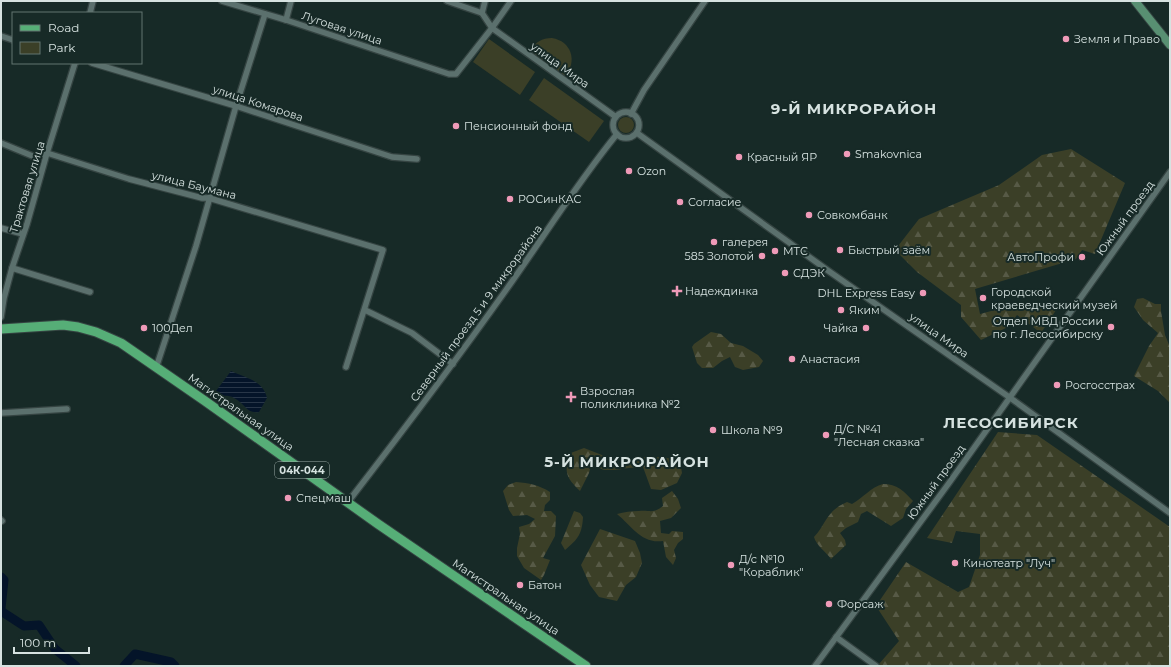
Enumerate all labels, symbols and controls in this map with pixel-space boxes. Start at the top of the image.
street label: Луговая улица [300,8,384,48]
legend [12,12,142,64]
text: Road [48,20,79,35]
place label: Земля и Право [1074,32,1160,46]
marker: Земля и Право [1061,34,1071,44]
street label: улица Мира [527,38,592,91]
text: Park [48,40,76,55]
street label: улица Комарова [210,81,305,124]
district label: 9-Й МИКРОРАЙОН [771,99,937,118]
place label: Пенсионный фонд [464,119,572,133]
marker: Пенсионный фонд [451,121,461,131]
street label: Трактовая улица [6,139,48,235]
place label: Smakovnica [855,147,922,161]
marker: Smakovnica [842,149,852,159]
place label: Красный ЯР [747,150,817,164]
marker: Красный ЯР [734,152,744,162]
place label: Ozon [637,164,666,178]
marker: Ozon [624,166,634,176]
street label: улица Баумана [149,167,238,202]
street label: Южный проезд [1093,178,1157,258]
place label: РОСинКАС [518,192,581,206]
marker: РОСинКАС [505,194,515,204]
place label: Согласие [688,195,742,209]
marker: Согласие [675,197,685,207]
place label: Совкомбанк [817,208,888,222]
marker: Совкомбанк [804,210,814,220]
street label: Северный проезд 5 и 9 микрорайона [407,222,545,404]
place label: галерея [722,235,768,249]
marker: галерея [709,237,719,247]
place label: Быстрый заём [848,243,930,257]
place label: МТС [783,244,808,258]
marker: Быстрый заём [835,245,845,255]
marker: МТС [770,246,780,256]
place label: 585 Золотой [685,249,754,263]
place label: АвтоПрофи [1007,250,1074,264]
marker: 585 Золотой [757,251,767,261]
marker: АвтоПрофи [1077,252,1087,262]
place label: СДЭК [793,266,825,280]
marker: СДЭК [780,268,790,278]
place label: Надеждинка [685,284,758,298]
place label: Городской краеведческий музей [991,285,1118,312]
marker: Надеждинка [672,286,682,296]
place label: DHL Express Easy [817,286,915,300]
marker: DHL Express Easy [918,288,928,298]
marker: Городской краеведческий музей [978,293,988,303]
place label: Яким [849,303,880,317]
marker: Яким [836,305,846,315]
street label: улица Мира [906,309,971,361]
place label: Отдел МВД России по г. Лесосибирску [993,314,1104,341]
place label: 100Дел [152,321,193,335]
place label: Чайка [823,321,858,335]
marker: Отдел МВД России по г. Лесосибирску [1106,322,1116,332]
marker: 100Дел [139,323,149,333]
marker: Чайка [861,323,871,333]
place label: Анастасия [800,352,860,366]
marker: Анастасия [787,354,797,364]
street label: Магистральная улица [185,370,297,454]
place label: Росгосстрах [1065,378,1135,392]
marker: Росгосстрах [1052,380,1062,390]
place label: Взрослая поликлиника №2 [580,384,680,411]
marker: Взрослая поликлиника №2 [565,391,577,403]
district label: ЛЕСОСИБИРСК [943,413,1079,432]
place label: Д/С №41 "Лесная сказка" [834,422,924,449]
place label: Школа №9 [721,423,783,437]
marker: Школа №9 [708,425,718,435]
marker: Д/С №41 "Лесная сказка" [821,430,831,440]
street label: Южный проезд [904,442,968,522]
district label: 5-Й МИКРОРАЙОН [544,452,710,471]
road number: 04К-044 [275,462,329,478]
place label: Спецмаш [296,491,351,505]
marker: Спецмаш [283,493,293,503]
place label: Д/с №10 "Кораблик" [739,552,804,579]
street label: Магистральная улица [450,556,562,638]
place label: Кинотеатр "Луч" [963,556,1055,570]
marker: Кинотеатр "Луч" [950,558,960,568]
marker: Д/с №10 "Кораблик" [726,560,736,570]
place label: Батон [528,578,562,592]
marker: Батон [515,580,525,590]
place label: Форсаж [837,597,883,611]
marker: Форсаж [824,599,834,609]
scale bar [14,629,89,655]
text: 100 m [20,635,56,650]

